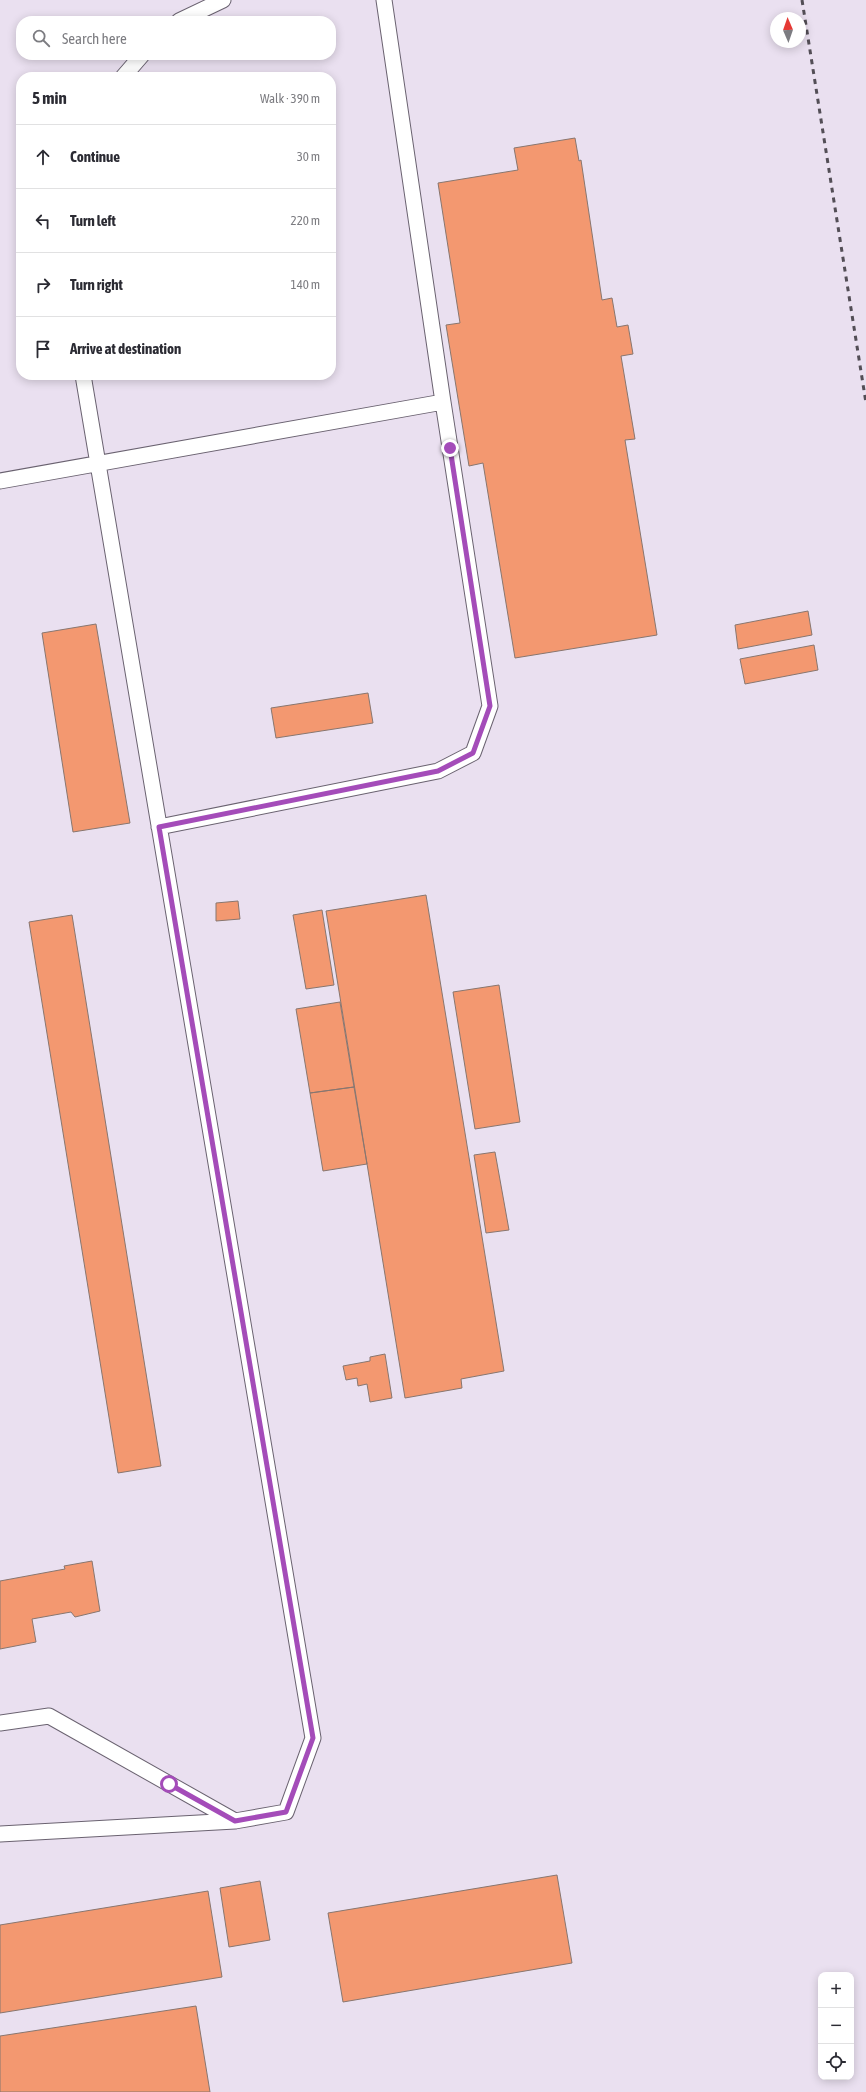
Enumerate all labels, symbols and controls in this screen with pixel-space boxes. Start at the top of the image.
north arrow [770,12,806,48]
search box [16,16,336,60]
icon: search [30,27,52,49]
text: Search here [62,30,127,47]
text: 5 min [32,88,67,108]
text: Walk · 390 m [260,91,320,106]
icon: ahead [32,146,54,168]
text: Continue [70,148,120,165]
text: 30 m [297,149,320,164]
icon: left [32,210,54,232]
text: Turn left [70,212,116,229]
text: 220 m [291,213,320,228]
icon: right [32,274,54,296]
text: Turn right [70,276,123,293]
text: 140 m [291,277,320,292]
icon: arrive [32,338,54,360]
text: Arrive at destination [70,340,181,357]
route end [441,439,459,457]
route start [160,1775,178,1793]
map controls [818,1972,854,2080]
button: + [818,1972,854,2008]
button: − [818,2008,854,2044]
button: locate [818,2044,854,2080]

